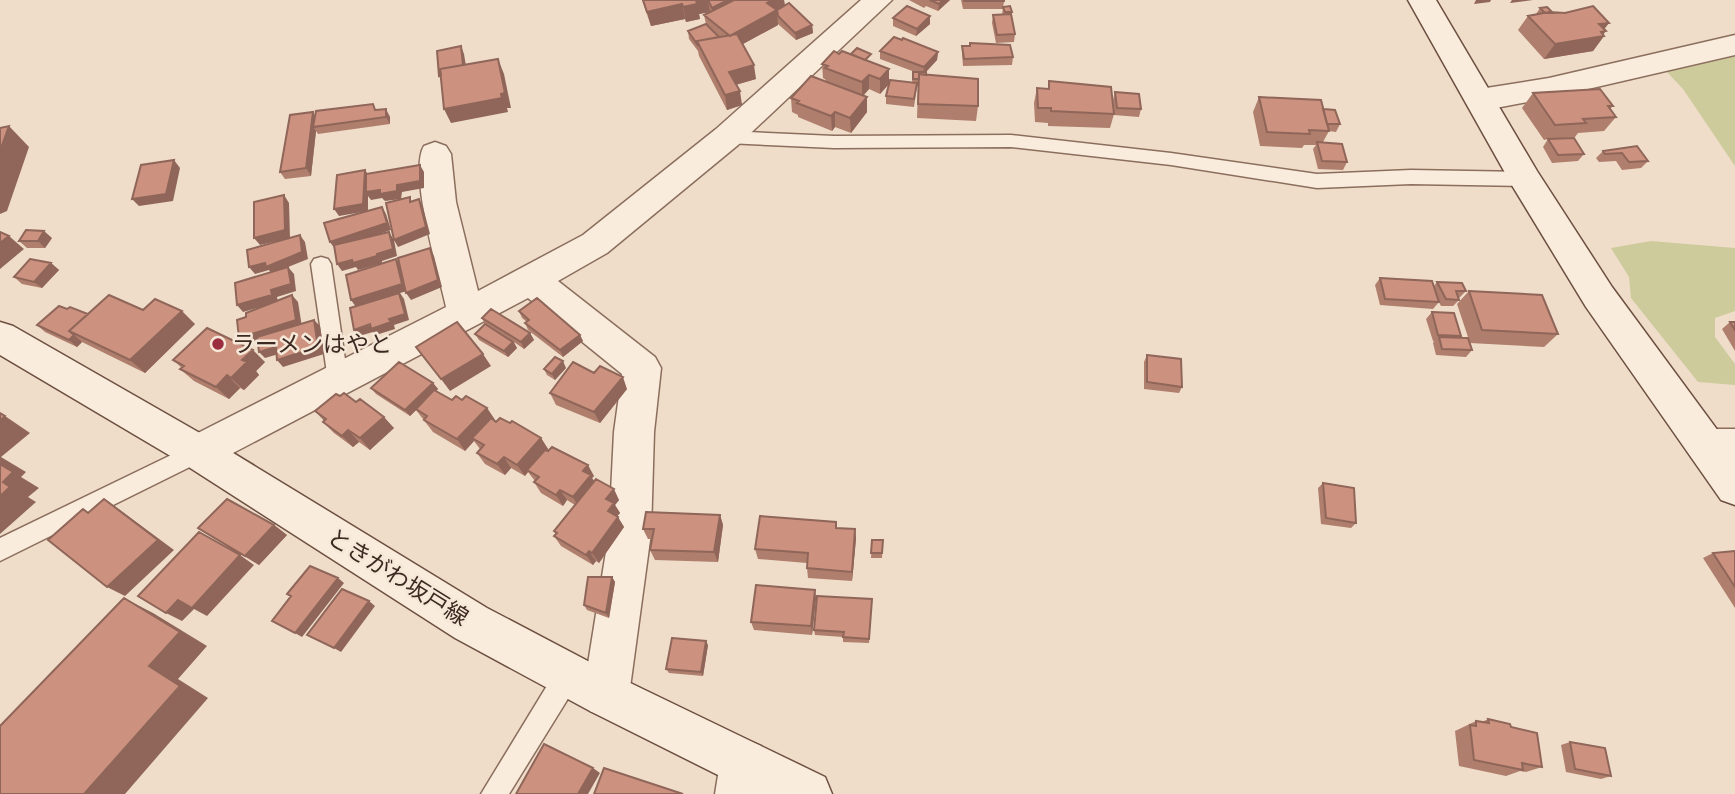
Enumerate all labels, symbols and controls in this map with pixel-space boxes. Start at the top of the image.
place label: ラーメンはやと [232,328,392,358]
marker: ラーメンはやと [210,336,226,352]
street label: ときがわ坂戸線 [322,521,475,632]

